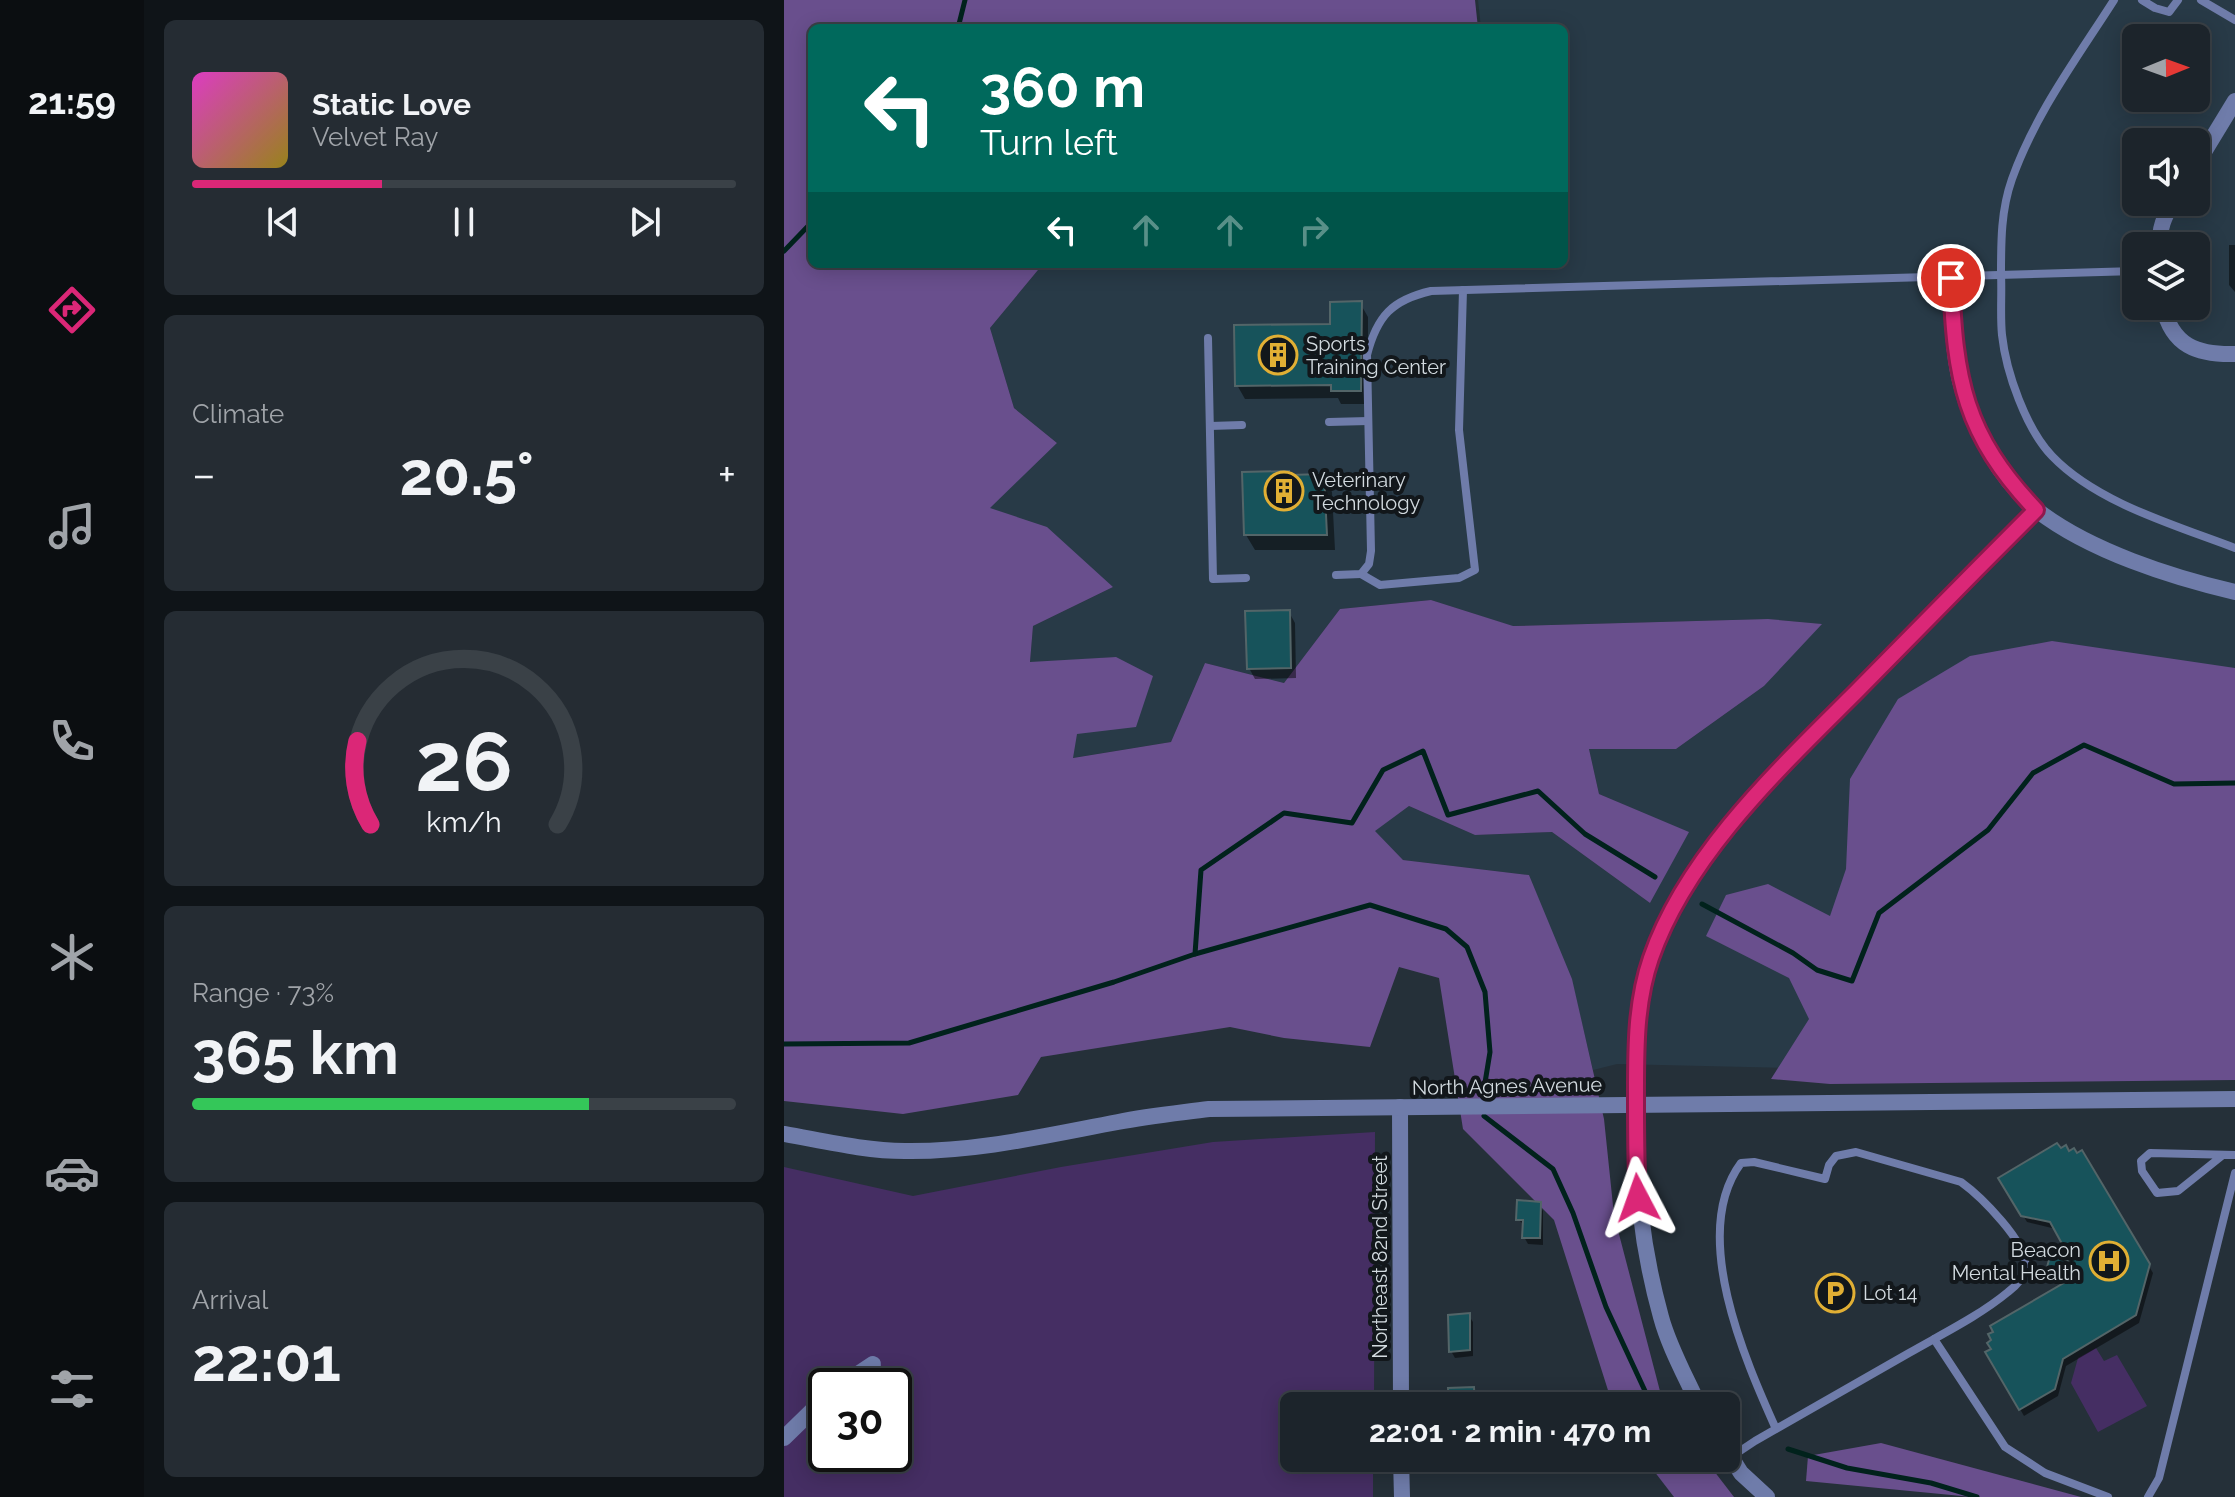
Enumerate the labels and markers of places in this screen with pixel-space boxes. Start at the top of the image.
pin [1917,244,1985,312]
place label: Sports Training Center [1306,332,1446,379]
building icon: Sports Training Center [1257,334,1299,376]
place label: Veterinary Technology [1312,468,1421,515]
building icon: Veterinary Technology [1263,470,1305,512]
place label: Beacon Mental Health [1952,1238,2081,1285]
hospital icon: Beacon Mental Health [2088,1240,2130,1282]
parking icon: Lot 14 [1814,1272,1856,1314]
place label: Lot 14 [1863,1281,1918,1305]

